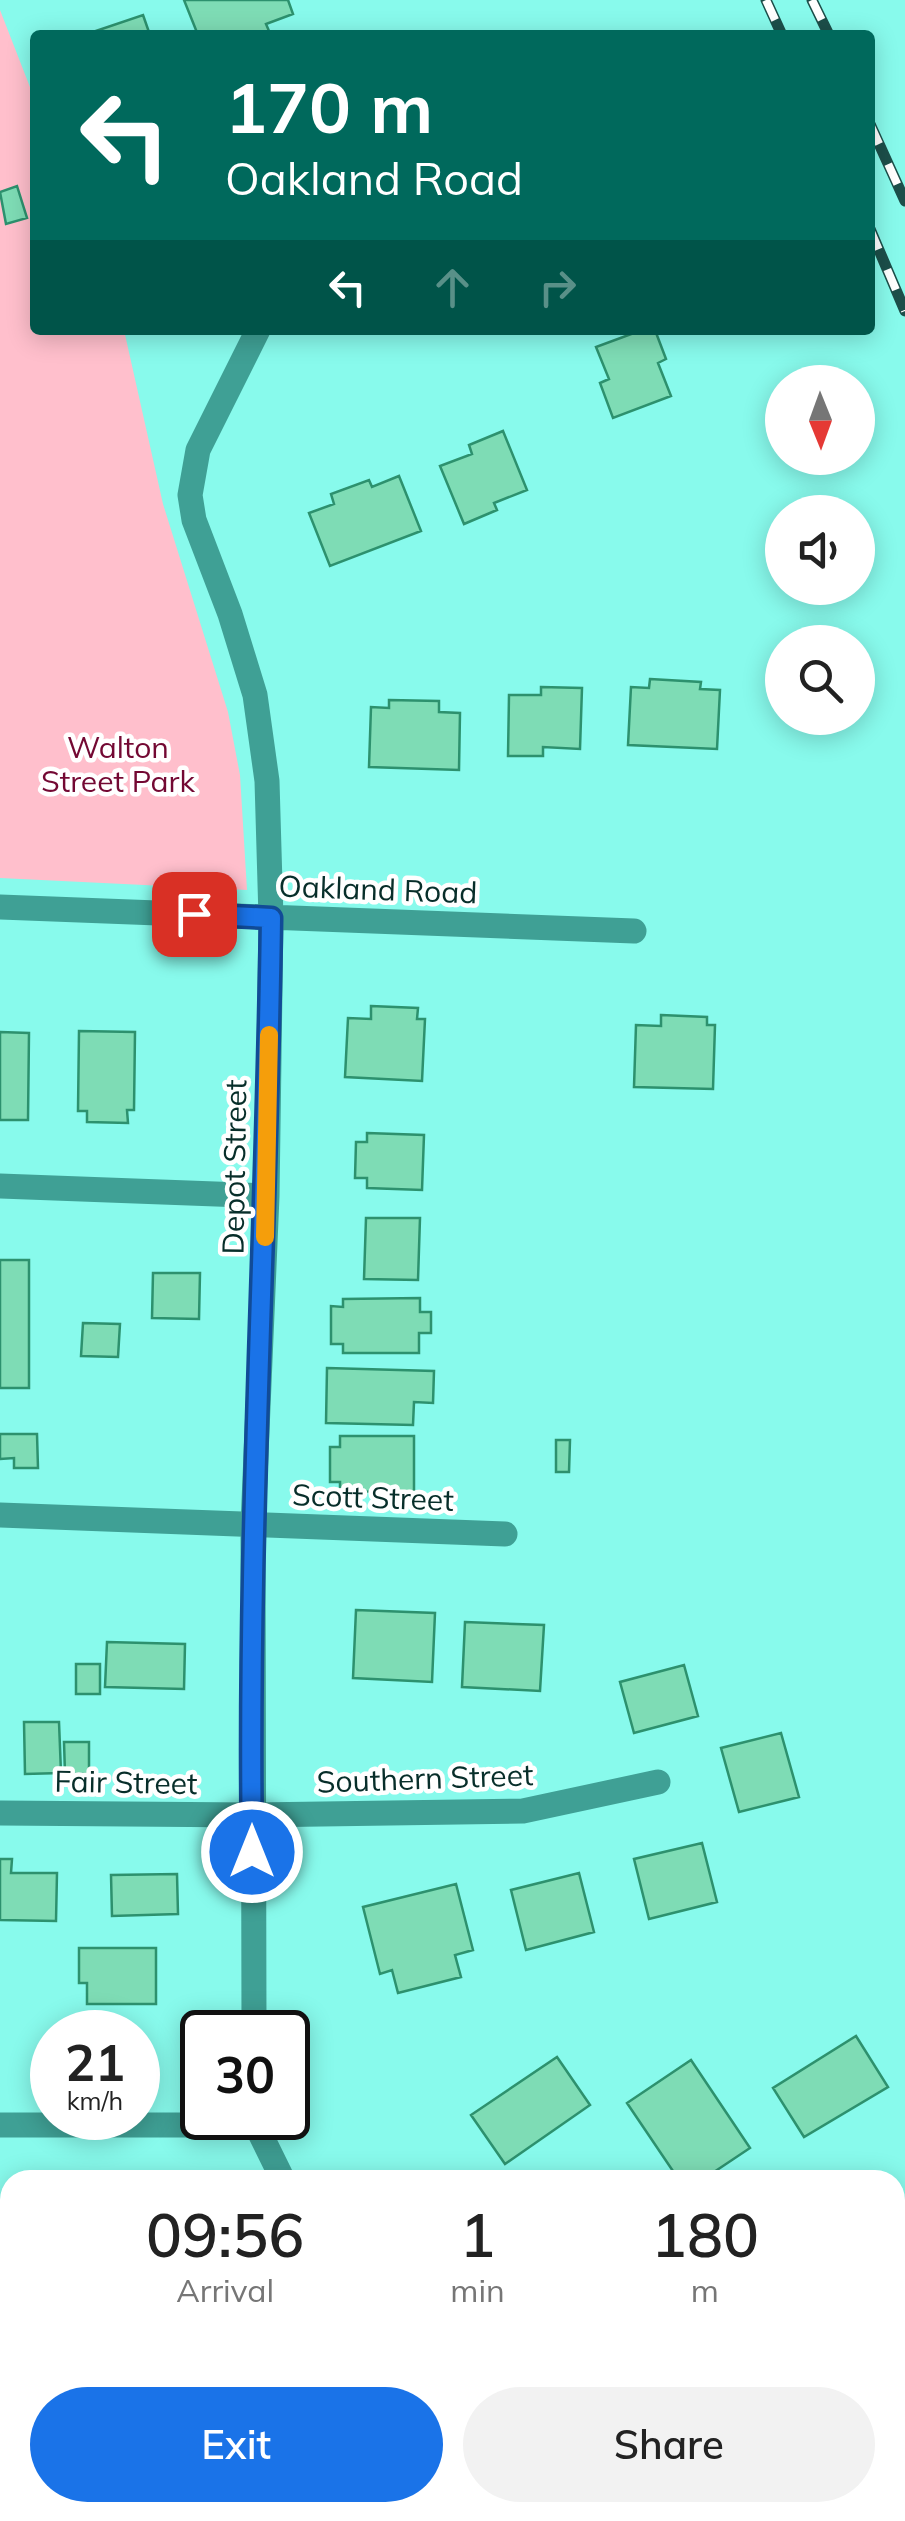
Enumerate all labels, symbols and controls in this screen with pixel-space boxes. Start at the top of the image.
text: 170 m [225,63,433,151]
icon: left [60,70,190,200]
text: Oakland Road [225,150,523,206]
icon: left [320,260,375,315]
icon: ahead [425,260,480,315]
icon: right [530,260,585,315]
north arrow [765,365,875,475]
map controls [765,365,875,735]
button: sound [765,495,875,605]
button: search [765,625,875,735]
park label: Walton Street Park [41,728,196,800]
street label: Oakland Road [278,867,478,911]
pin [152,872,237,957]
icon: arrive [167,887,222,942]
street label: Depot Street [213,1079,255,1255]
street label: Scott Street [292,1475,454,1519]
street label: Southern Street [316,1755,534,1801]
street label: Fair Street [54,1762,198,1802]
position arrow [200,1800,304,1904]
speed limit sign: 30 [180,2010,310,2140]
text: 21 [65,2031,125,2094]
text: km/h [67,2085,123,2116]
text: 09:56 [146,2197,304,2272]
text: 1 [460,2197,496,2272]
text: 180 [651,2197,759,2272]
text: Arrival [176,2270,274,2310]
text: min [450,2270,505,2310]
text: m [691,2270,719,2310]
button: Exit [30,2387,443,2502]
button: Share [463,2387,875,2502]

